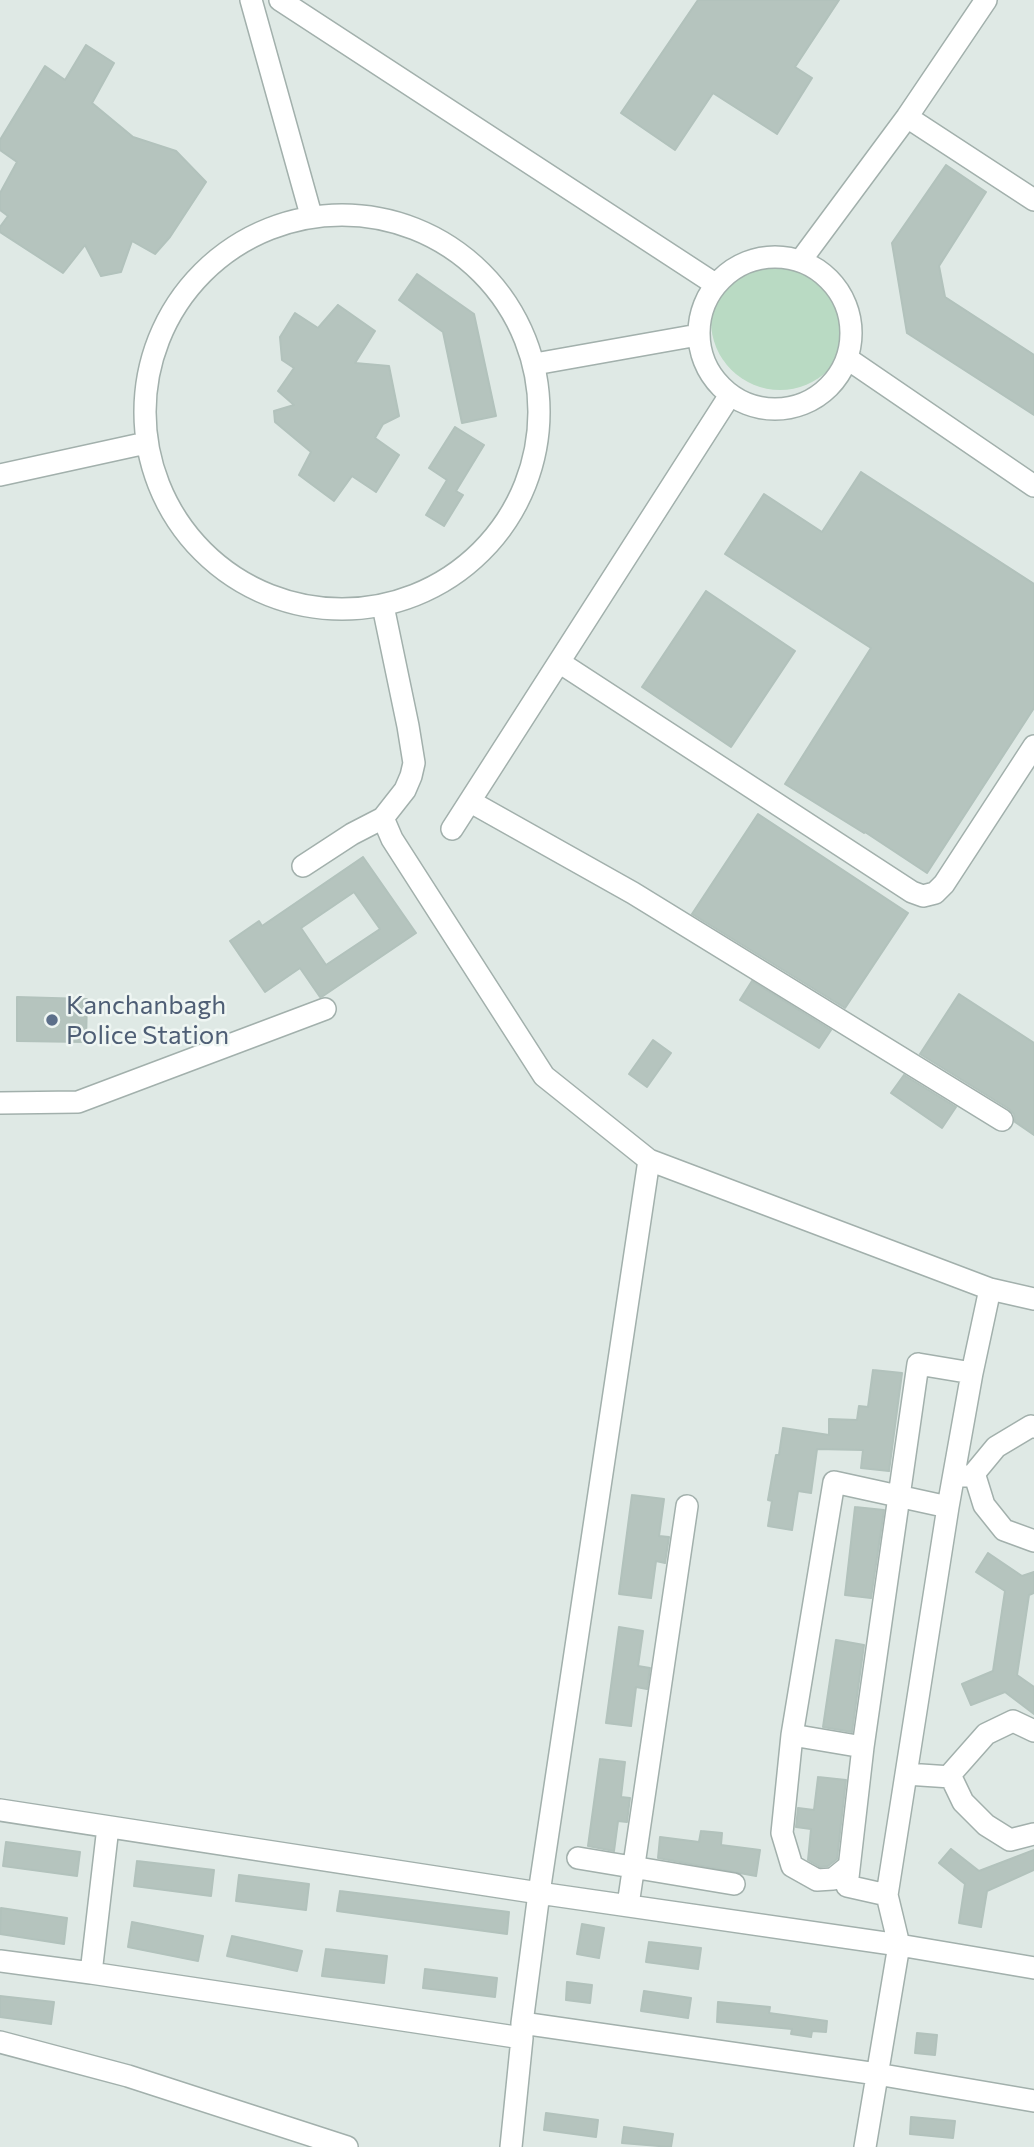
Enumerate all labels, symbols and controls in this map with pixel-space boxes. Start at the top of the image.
place label: Kanchanbagh Police Station [66,989,229,1050]
marker: Kanchanbagh Police Station [44,1012,60,1028]

